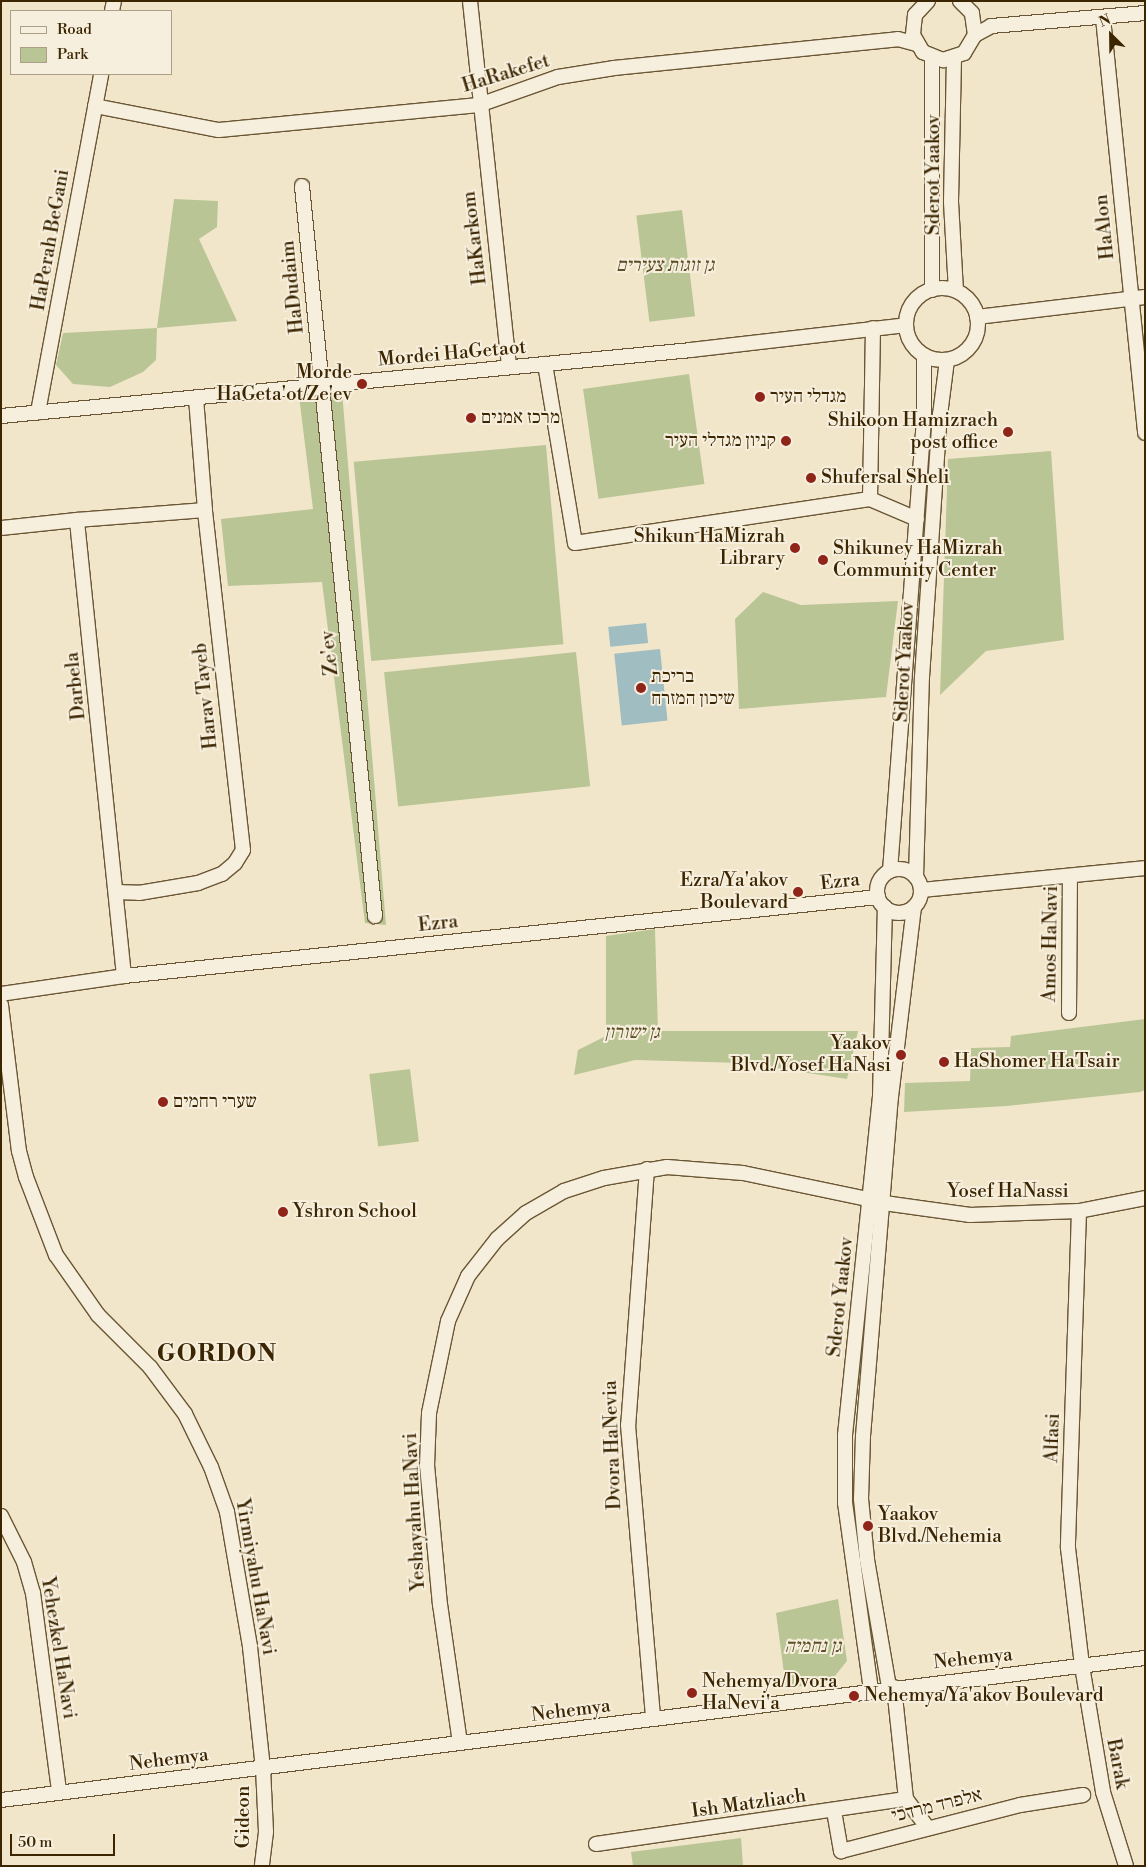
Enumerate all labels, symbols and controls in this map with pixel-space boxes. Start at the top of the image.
legend [10,10,172,75]
north arrow [1086,10,1136,60]
text: N [1097,11,1114,32]
text: Road [57,20,92,39]
text: Park [57,45,88,64]
street label: HaRakefet [460,50,552,98]
street label: Sderot Yaakov [923,115,945,235]
street label: HaPerah BeGani [27,167,75,313]
street label: HaKarkom [458,190,492,286]
street label: HaAlon [1090,193,1120,261]
street label: HaDudaim [277,239,309,335]
park label: גן זוגות צעירים [616,255,714,277]
street label: Mordei HaGetaot [377,336,527,372]
place label: Morde HaGeta'ot/Ze'ev [217,362,352,406]
marker: Morde HaGeta'ot/Ze'ev [356,378,368,390]
place label: מגדלי העיר [770,386,847,408]
marker: מגדלי העיר [754,391,766,403]
place label: מרכז אמנים [481,407,560,429]
place label: Shikoon Hamizrach post office [828,410,998,454]
marker: מרכז אמנים [465,412,477,424]
marker: Shikoon Hamizrach post office [1002,426,1014,438]
place label: קניון מגדלי העיר [665,430,776,452]
marker: קניון מגדלי העיר [780,435,792,447]
place label: Shufersal Sheli [821,467,950,489]
marker: Shufersal Sheli [805,472,817,484]
place label: Shikun HaMizrah Library [634,526,785,570]
place label: Shikuney HaMizrah Community Center [833,538,1003,582]
marker: Shikun HaMizrah Library [789,542,801,554]
marker: Shikuney HaMizrah Community Center [817,554,829,566]
street label: Sderot Yaakov [890,601,920,723]
street label: Ze'ev [316,629,344,677]
street label: Harav Tayeb [189,642,223,750]
street label: Darbela [61,651,91,721]
place label: בריכת שיכון המזרח [651,666,735,710]
marker: בריכת שיכון המזרח [635,682,647,694]
street label: Ezra [819,869,861,895]
place label: Ezra/Ya'akov Boulevard [680,870,788,914]
marker: Ezra/Ya'akov Boulevard [792,886,804,898]
street label: Amos HaNavi [1039,886,1063,1002]
street label: Ezra [417,911,459,937]
park label: גן ישורון [604,1022,660,1044]
place label: Yaakov Blvd./Yosef HaNasi [731,1033,891,1077]
marker: Yaakov Blvd./Yosef HaNasi [895,1049,907,1061]
place label: HaShomer HaTsair [954,1051,1120,1073]
marker: HaShomer HaTsair [938,1056,950,1068]
place label: שערי רחמים [173,1091,257,1113]
marker: שערי רחמים [157,1096,169,1108]
street label: Yosef HaNassi [947,1181,1069,1203]
place label: Yshron School [293,1201,417,1223]
marker: Yshron School [277,1206,289,1218]
street label: Sderot Yaakov [823,1236,859,1358]
district label: GORDON [156,1341,278,1369]
street label: Dvora HaNevia [599,1380,627,1510]
street label: Alfasi [1041,1413,1065,1463]
street label: Yeshayahu HaNavi [399,1432,431,1592]
street label: Yirmiyahu HaNavi [230,1497,280,1657]
place label: Yaakov Blvd./Nehemia [878,1504,1002,1548]
marker: Yaakov Blvd./Nehemia [862,1520,874,1532]
street label: Yehezkel HaNavi [36,1575,80,1721]
park label: גן נחמיה [785,1636,841,1658]
street label: Nehemya [932,1643,1014,1675]
place label: Nehemya/Dvora HaNevi'a [702,1671,837,1715]
place label: Nehemya/Ya'akov Boulevard [864,1685,1103,1707]
marker: Nehemya/Dvora HaNevi'a [686,1687,698,1699]
marker: Nehemya/Ya'akov Boulevard [848,1690,860,1702]
street label: Nehemya [530,1695,612,1727]
street label: Barak [1101,1737,1133,1791]
street label: Nehemya [128,1744,210,1776]
street label: אלפרד מרדכי [889,1784,985,1828]
street label: Ish Matzliach [690,1785,808,1823]
street label: Gideon [233,1786,255,1848]
scale bar [12,1824,118,1856]
text: 50 m [18,1833,52,1852]

